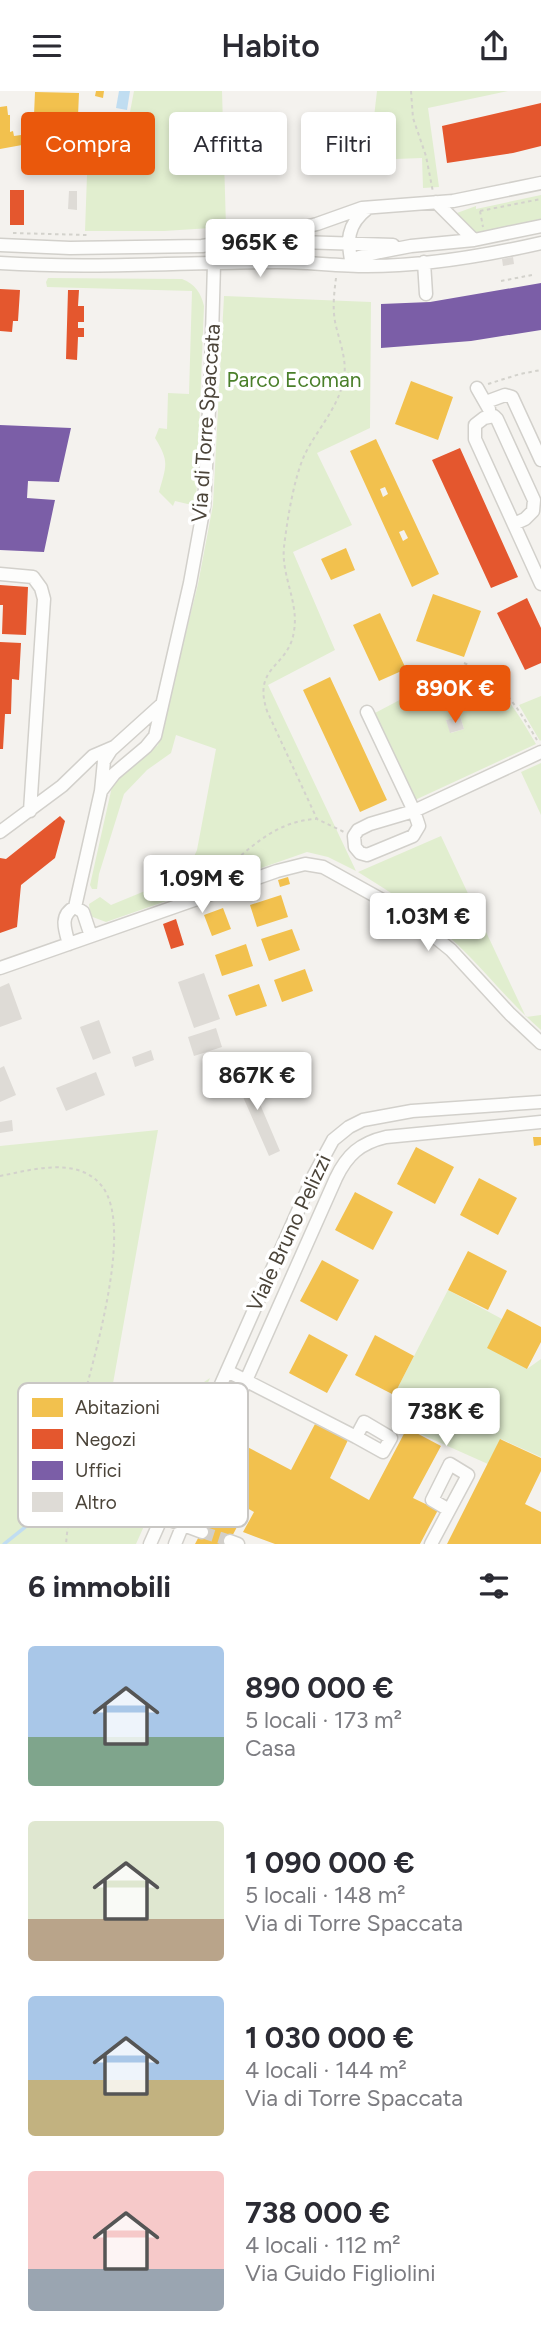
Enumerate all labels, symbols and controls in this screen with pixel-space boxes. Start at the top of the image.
icon: menu [28,27,66,65]
text: Habito [221,27,320,65]
icon: share [475,27,513,65]
chip: Compra [21,112,155,175]
chip: Affitta [169,112,287,175]
chip: Filtri [301,112,396,175]
pin: 965K € [203,219,317,279]
text: 965K € [222,228,298,256]
street label: Via di Torre Spaccata [186,323,225,523]
park label: Parco Ecoman [227,367,361,392]
pin: 890K € [398,665,512,725]
text: 890K € [415,674,495,702]
pin: 1.09M € [137,855,267,915]
text: 1.09M € [160,864,244,892]
pin: 1.03M € [363,893,493,953]
text: 1.03M € [386,902,470,930]
pin: 867K € [200,1053,314,1112]
text: 867K € [219,1061,295,1089]
street label: Viale Bruno Pelizzi [241,1150,336,1315]
legend [18,1383,248,1527]
pin: 738K € [389,1389,503,1448]
text: Abitazioni [75,1396,160,1419]
text: 738K € [408,1397,484,1425]
text: Negozi [75,1428,136,1451]
text: Uffici [75,1459,122,1482]
text: Altro [75,1491,117,1514]
icon: filters [475,1567,513,1605]
text: 6 immobili [28,1568,171,1605]
text: 890 000 € [245,1669,394,1706]
icon: home [84,1674,168,1758]
text: 5 locali · 173 m² [245,1706,402,1734]
text: Casa [245,1734,296,1762]
text: 1 090 000 € [245,1844,415,1881]
icon: home [84,1849,168,1933]
text: 5 locali · 148 m² [245,1881,406,1909]
text: Via di Torre Spaccata [245,1909,463,1937]
text: 1 030 000 € [245,2019,414,2056]
icon: home [84,2024,168,2108]
text: 4 locali · 144 m² [245,2056,407,2084]
text: Via di Torre Spaccata [245,2084,463,2112]
text: 738 000 € [245,2194,390,2231]
icon: home [84,2199,168,2283]
text: 4 locali · 112 m² [245,2231,401,2259]
text: Via Guido Figliolini [245,2259,435,2287]

